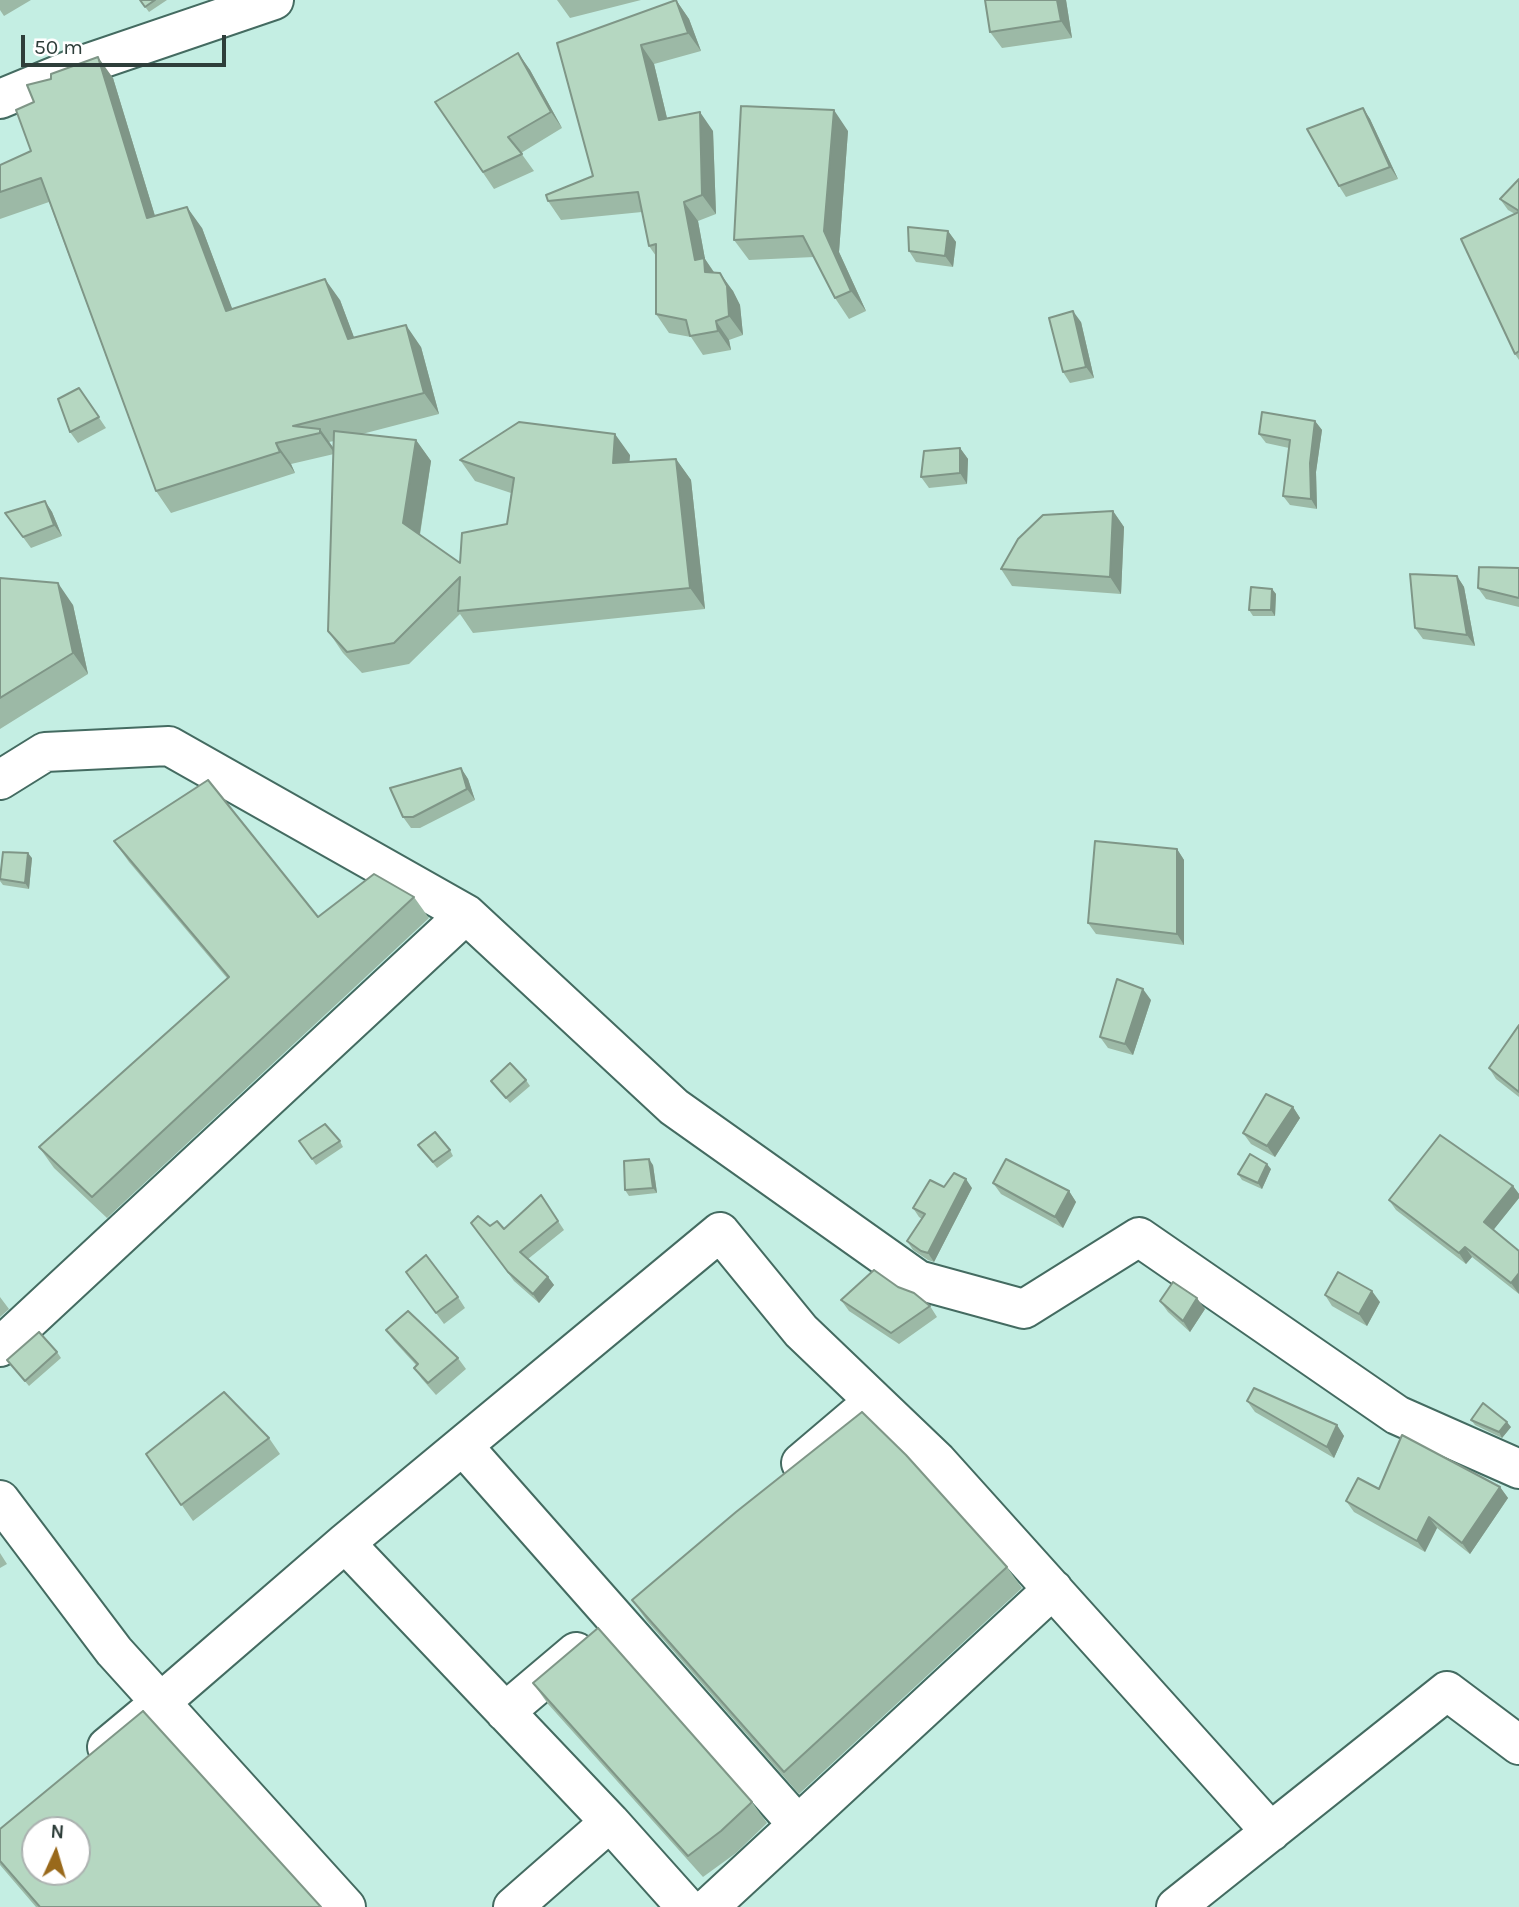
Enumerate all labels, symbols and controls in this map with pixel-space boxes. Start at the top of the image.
scale bar [24,21,229,65]
text: 50 m [34,35,83,59]
north arrow [21,1816,91,1886]
text: N [50,1821,65,1843]

